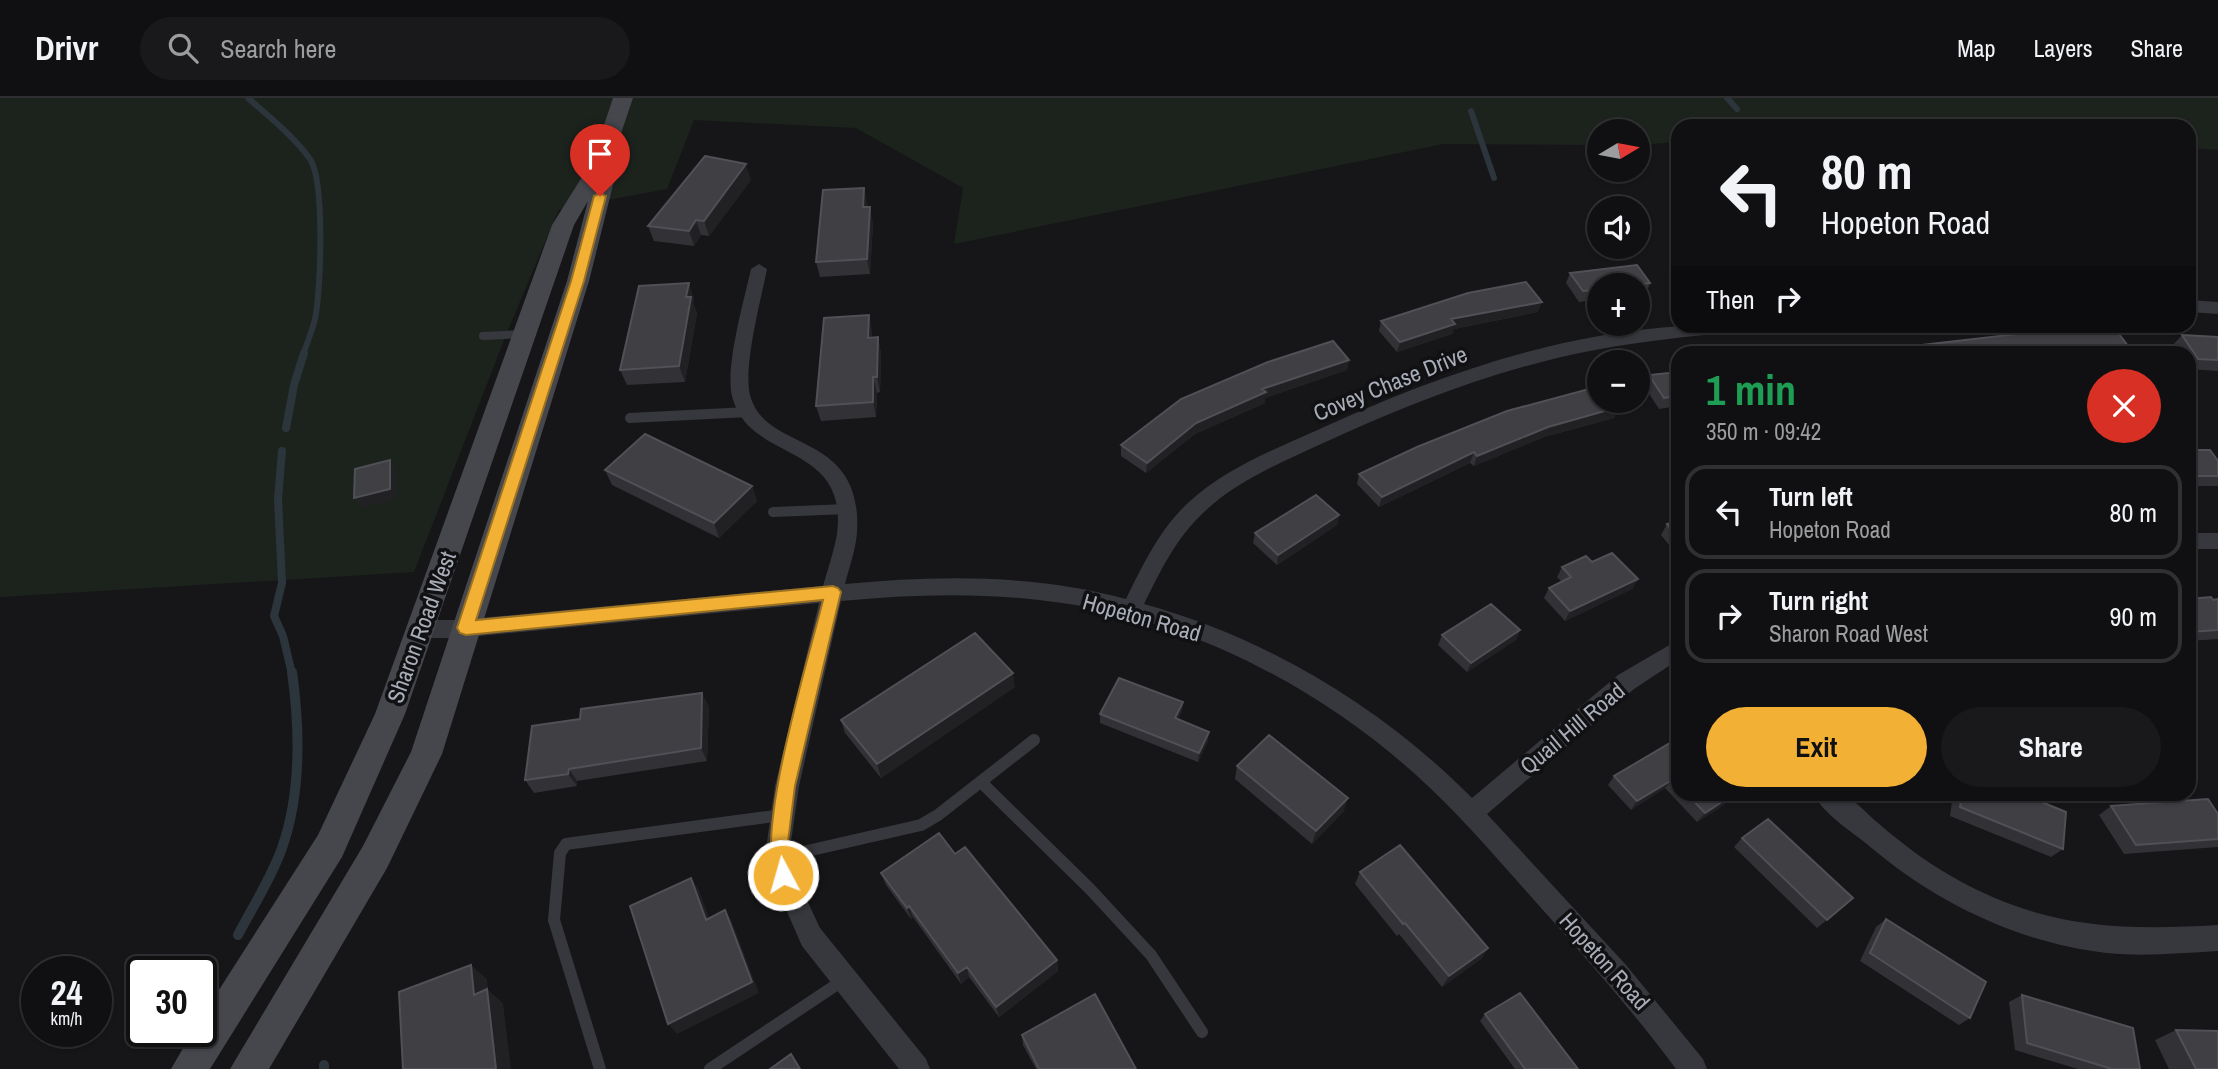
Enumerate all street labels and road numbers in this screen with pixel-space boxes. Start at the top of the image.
street label: Covey Chase Drive [1308,338,1472,428]
street label: Sharon Road West [379,547,463,707]
street label: Hopeton Road [1079,585,1205,649]
street label: Quail Hill Road [1513,675,1631,781]
street label: Hopeton Road [1553,905,1657,1017]

